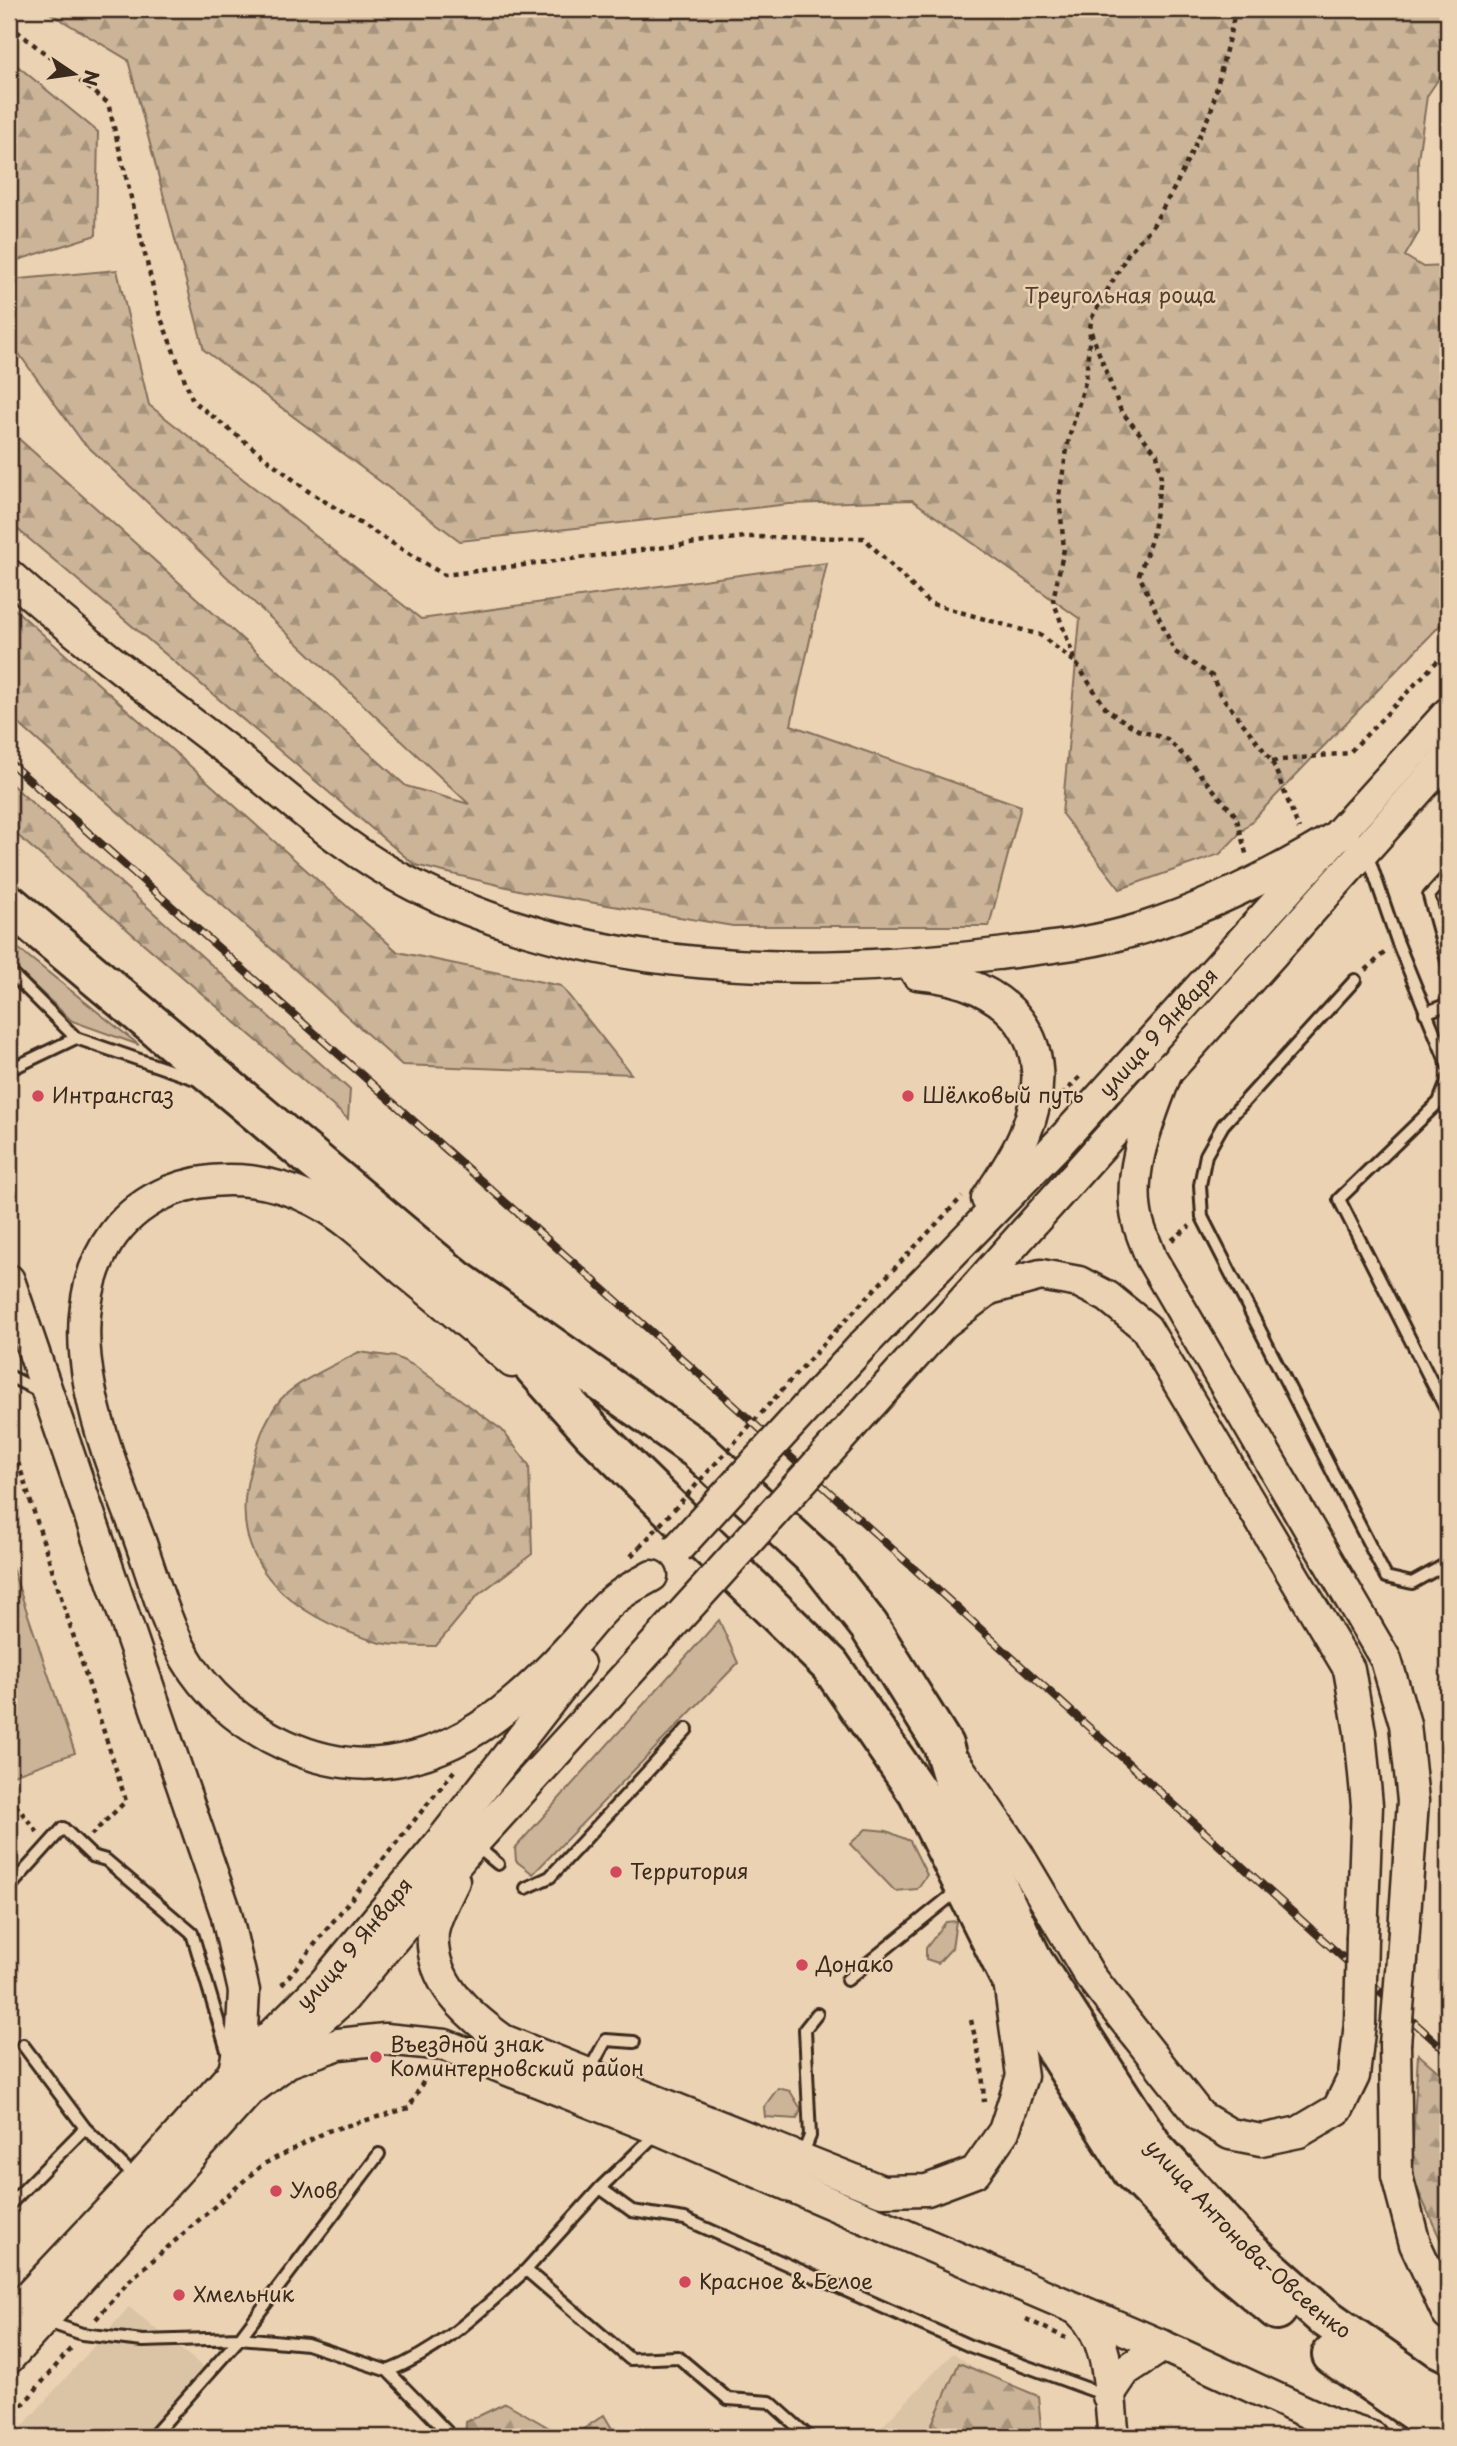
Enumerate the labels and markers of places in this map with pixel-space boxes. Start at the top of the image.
place label: Интрансгаз [52,1078,174,1110]
place label: Шёлковый путь [922,1078,1084,1110]
marker: Интрансгаз [30,1088,46,1104]
marker: Шёлковый путь [900,1088,916,1104]
place label: Территория [630,1854,749,1886]
marker: Территория [608,1864,624,1880]
place label: Донако [815,1947,894,1979]
marker: Донако [794,1957,810,1973]
place label: Въездной знак Коминтерновский район [390,2027,644,2083]
marker: Въездной знак Коминтерновский район [368,2049,384,2065]
place label: Улов [290,2173,337,2205]
marker: Улов [268,2183,284,2199]
place label: Красное & Белое [699,2264,873,2296]
marker: Красное & Белое [677,2274,693,2290]
place label: Хмельник [193,2277,295,2309]
marker: Хмельник [171,2287,187,2303]

